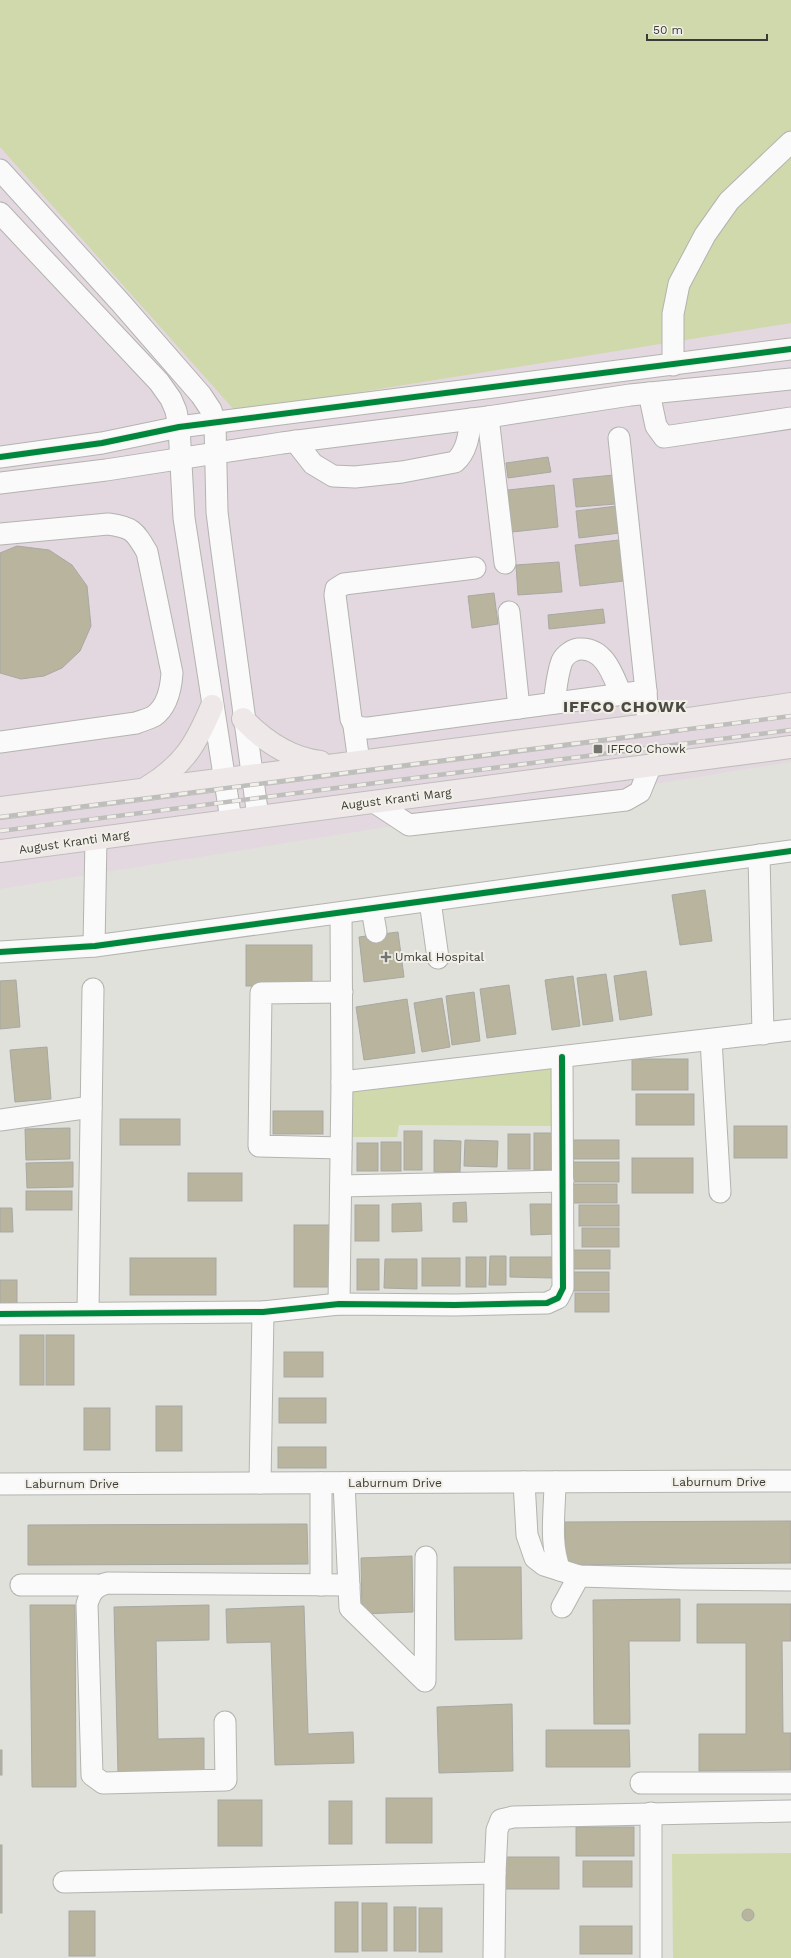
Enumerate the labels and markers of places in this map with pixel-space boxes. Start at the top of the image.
place label: IFFCO Chowk [607,742,686,756]
marker: IFFCO Chowk [592,743,604,755]
place label: Umkal Hospital [395,950,484,964]
marker: Umkal Hospital [380,951,392,963]

